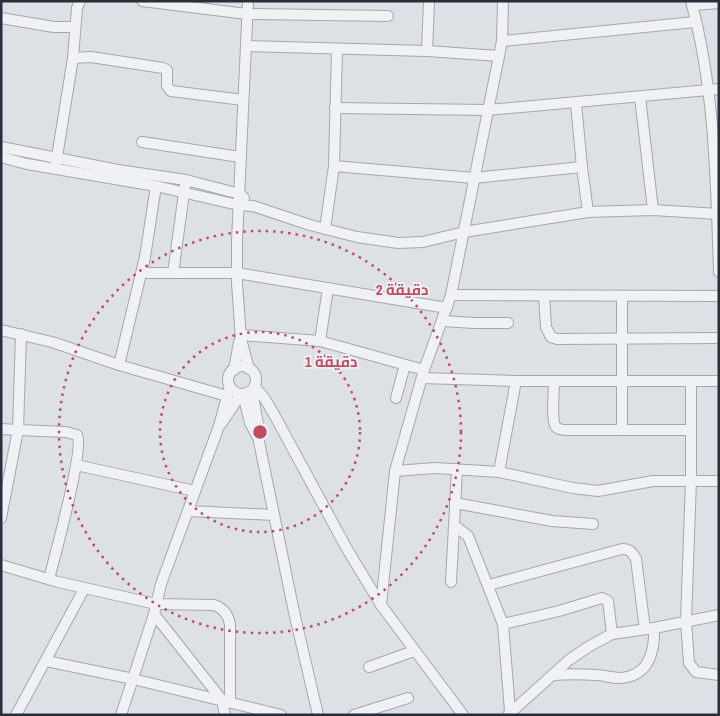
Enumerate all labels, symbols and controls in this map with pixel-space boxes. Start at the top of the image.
text: 2 دقيقة [376,279,428,300]
text: 1 دقيقة [305,351,357,372]
centre of rings [251,423,269,441]

